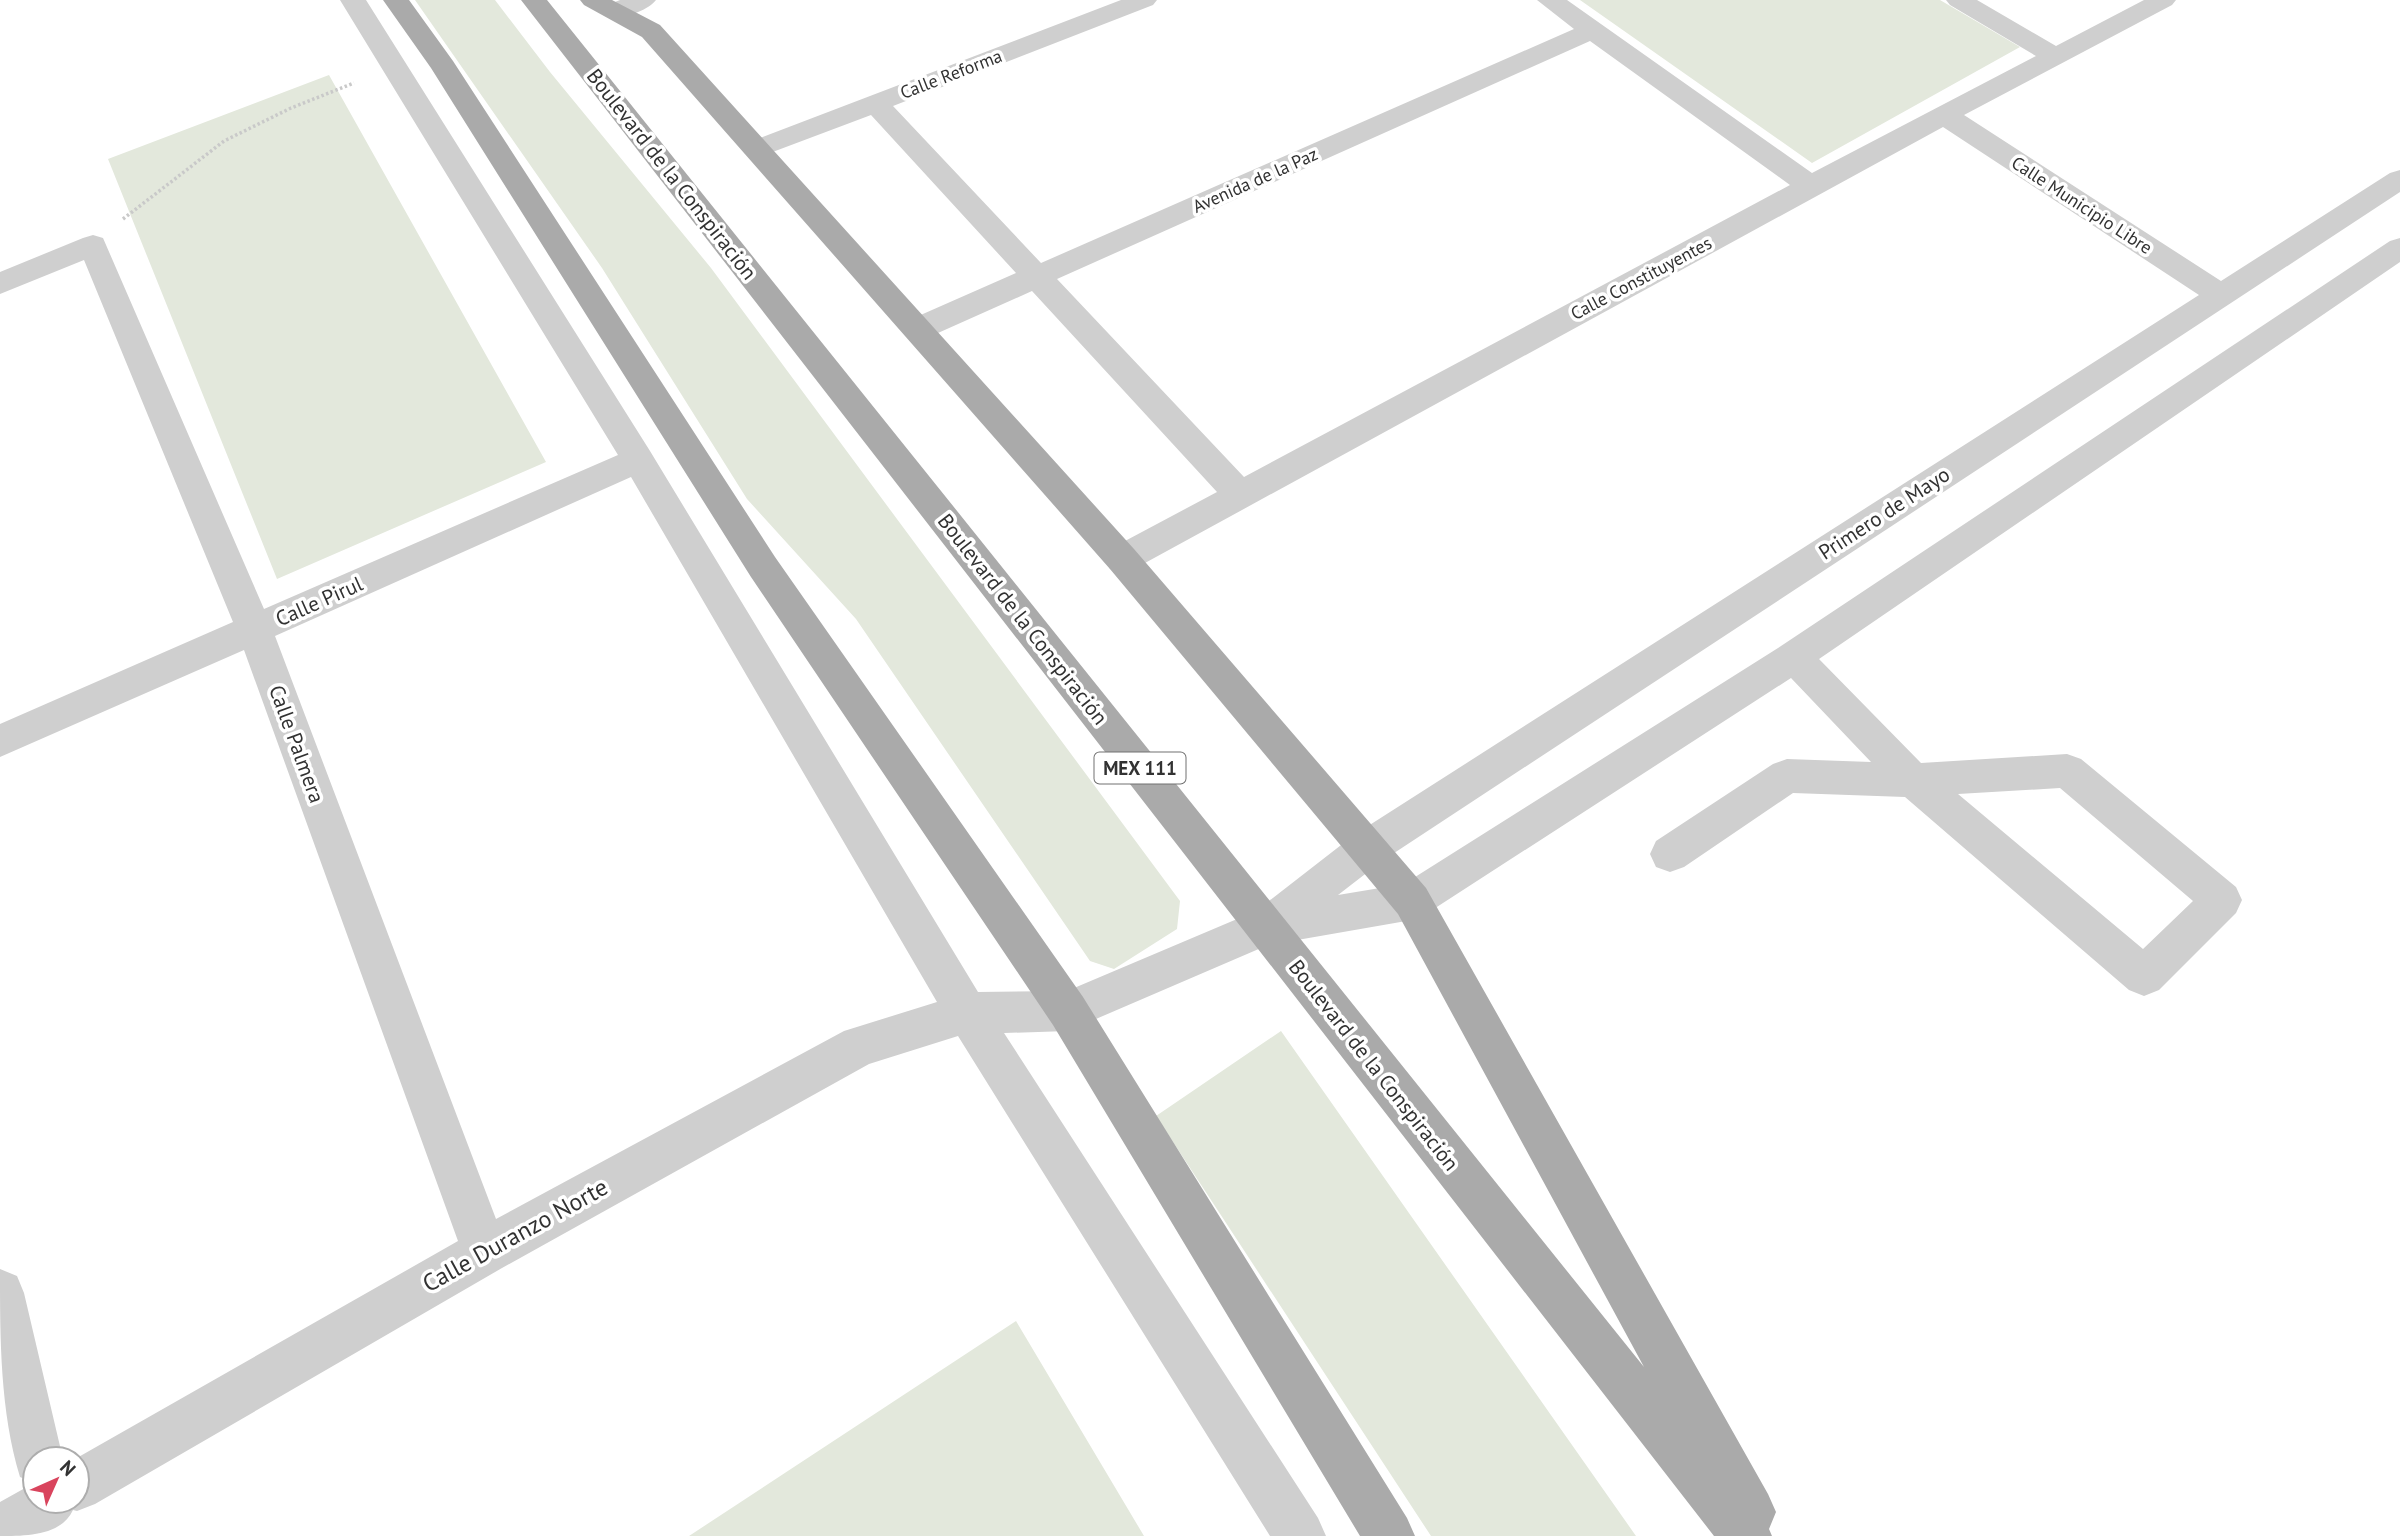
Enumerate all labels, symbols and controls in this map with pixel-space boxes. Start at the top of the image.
street label: Calle Reforma [897,44,1005,104]
street label: Boulevard de la Conspiración [581,63,763,285]
street label: Avenida de la Paz [1189,142,1321,218]
street label: Calle Municipio Libre [2007,151,2157,259]
street label: Calle Constituyentes [1566,231,1716,325]
street label: Primero de Mayo [1813,461,1955,565]
street label: Boulevard de la Conspiración [932,508,1114,730]
street label: Calle Pirul [271,570,367,632]
street label: Calle Palmera [263,681,331,807]
road number: MEX 111 [1094,752,1186,783]
street label: Boulevard de la Conspiración [1283,954,1465,1176]
street label: Calle Duranzo Norte [417,1171,613,1299]
north arrow [21,1445,91,1515]
text: N [55,1455,81,1481]

